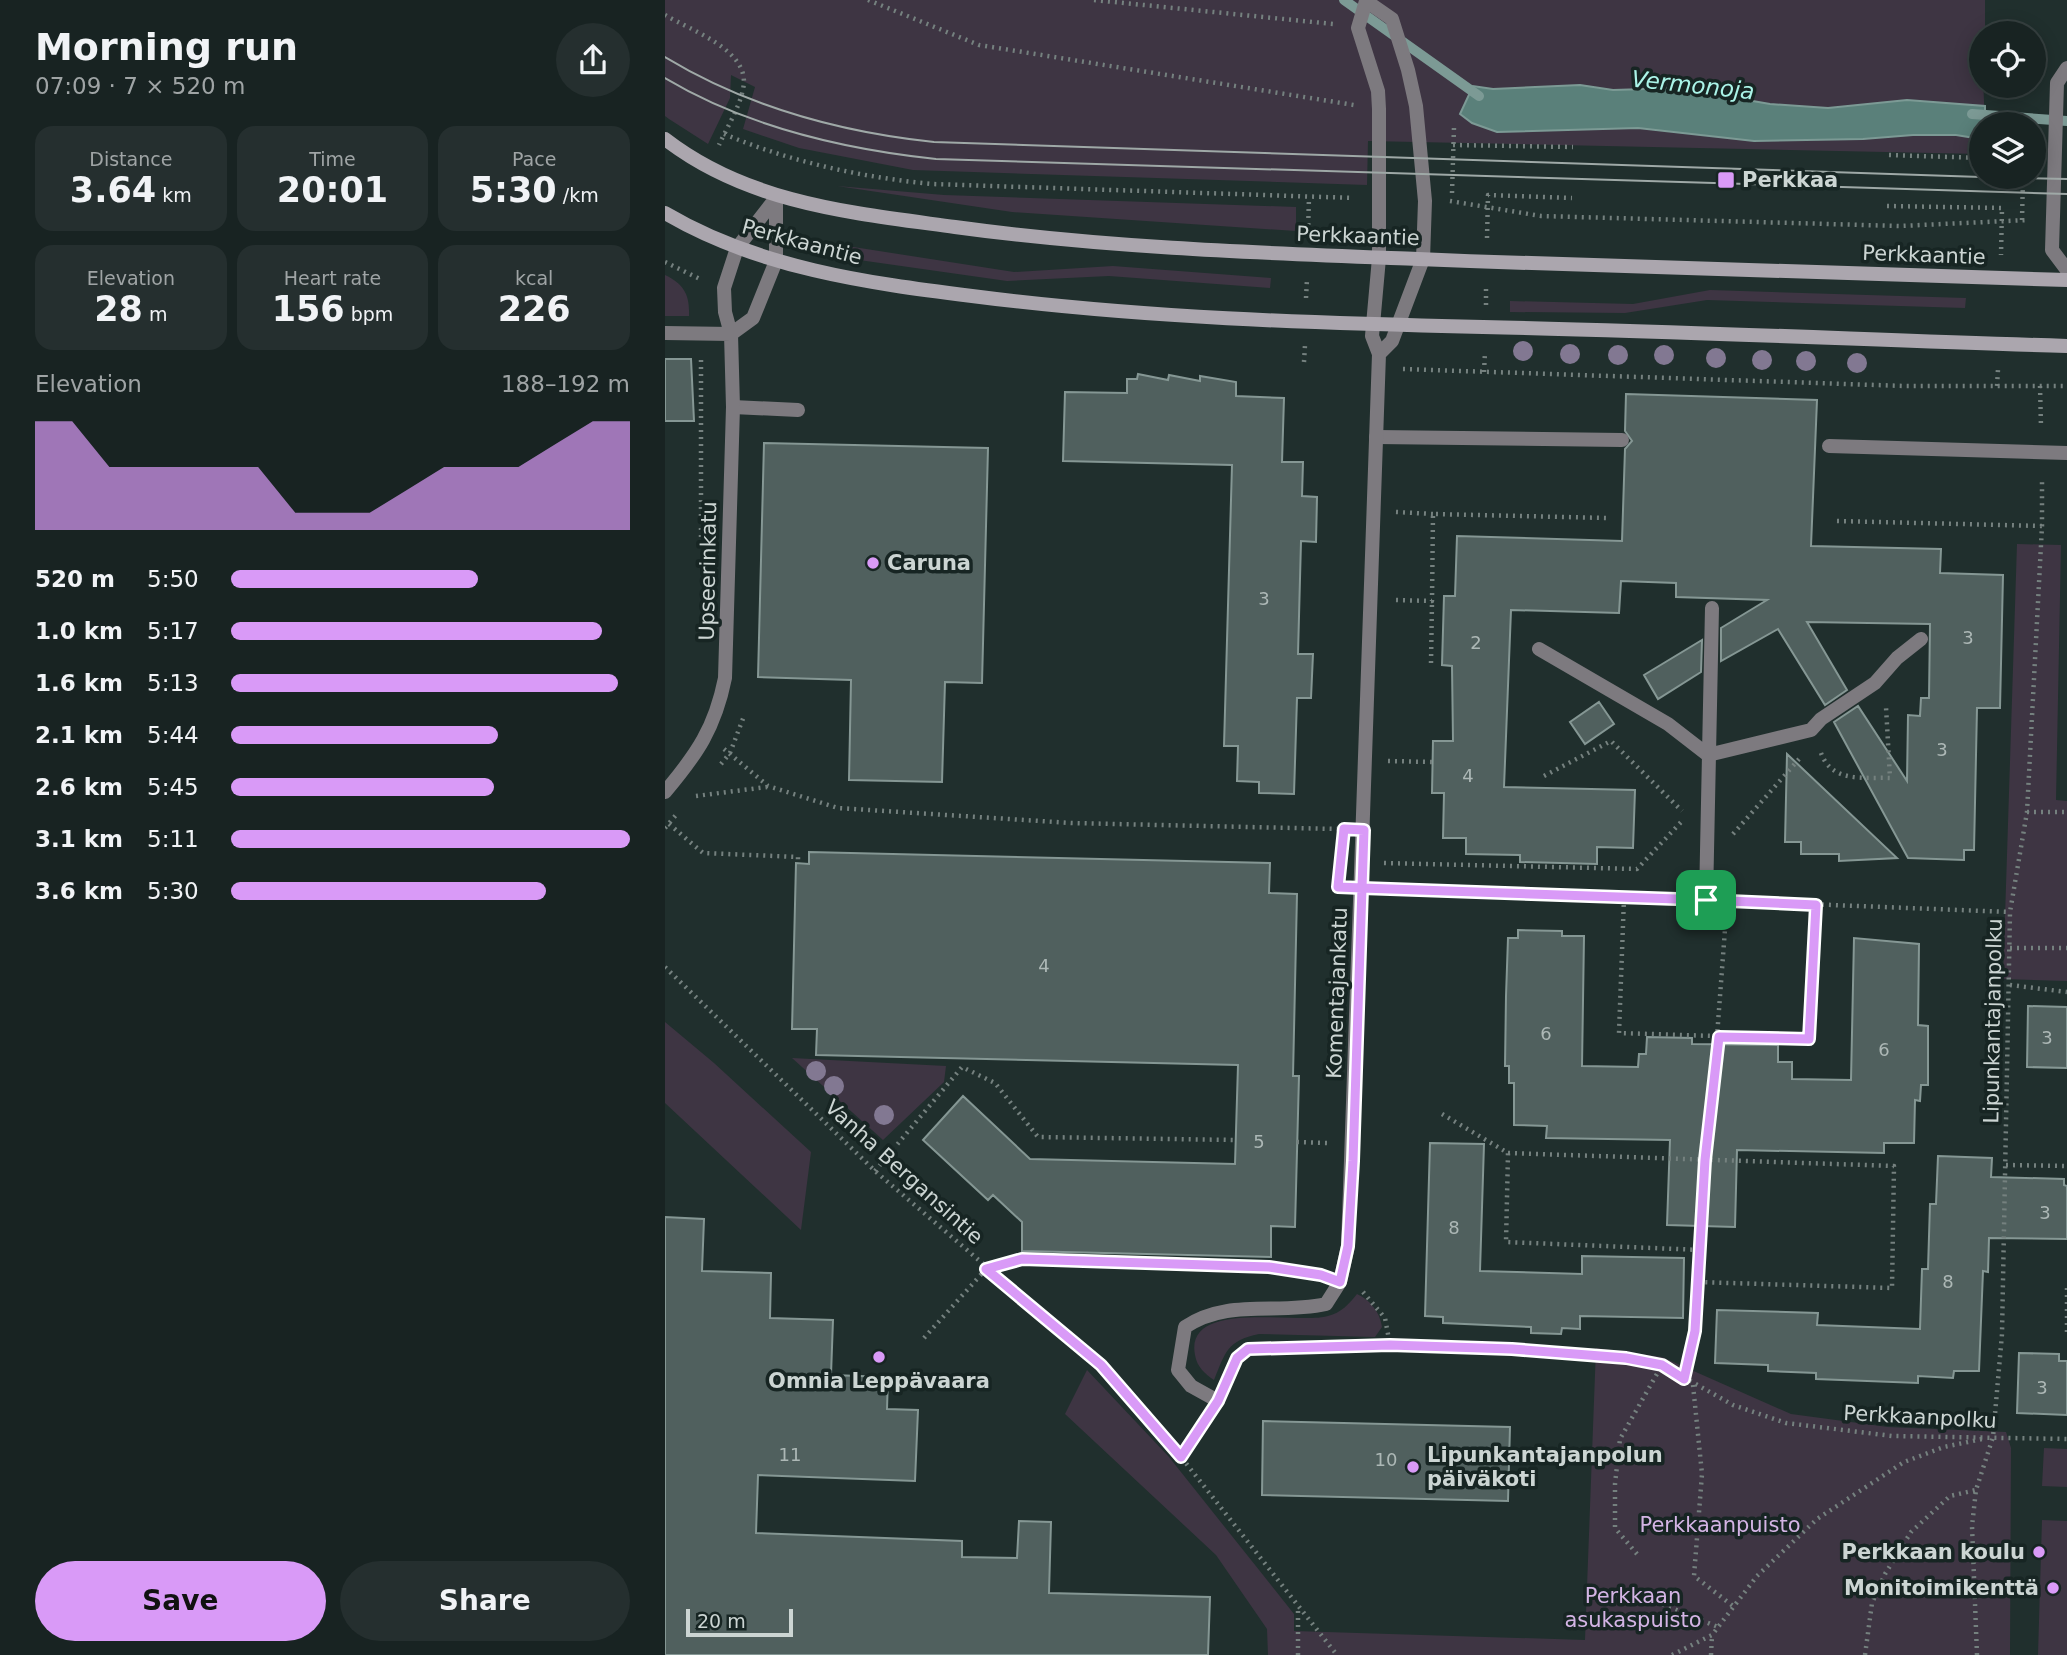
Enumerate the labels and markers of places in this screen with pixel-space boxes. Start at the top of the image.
place label: Perkkaa [1742,168,1838,192]
marker: Perkkaa [1716,170,1736,190]
place label: Caruna [887,551,971,575]
marker: Caruna [865,555,881,571]
pin [1676,870,1736,930]
marker: Omnia Leppävaara [871,1349,887,1365]
place label: Omnia Leppävaara [768,1369,990,1393]
place label: Lipunkantajanpolun päiväkoti [1427,1443,1663,1491]
marker: Lipunkantajanpolun päiväkoti [1405,1459,1421,1475]
place label: Perkkaan koulu [1842,1540,2025,1564]
marker: Perkkaan koulu [2031,1544,2047,1560]
place label: Monitoimikenttä [1844,1576,2039,1600]
marker: Monitoimikenttä [2045,1580,2061,1596]

